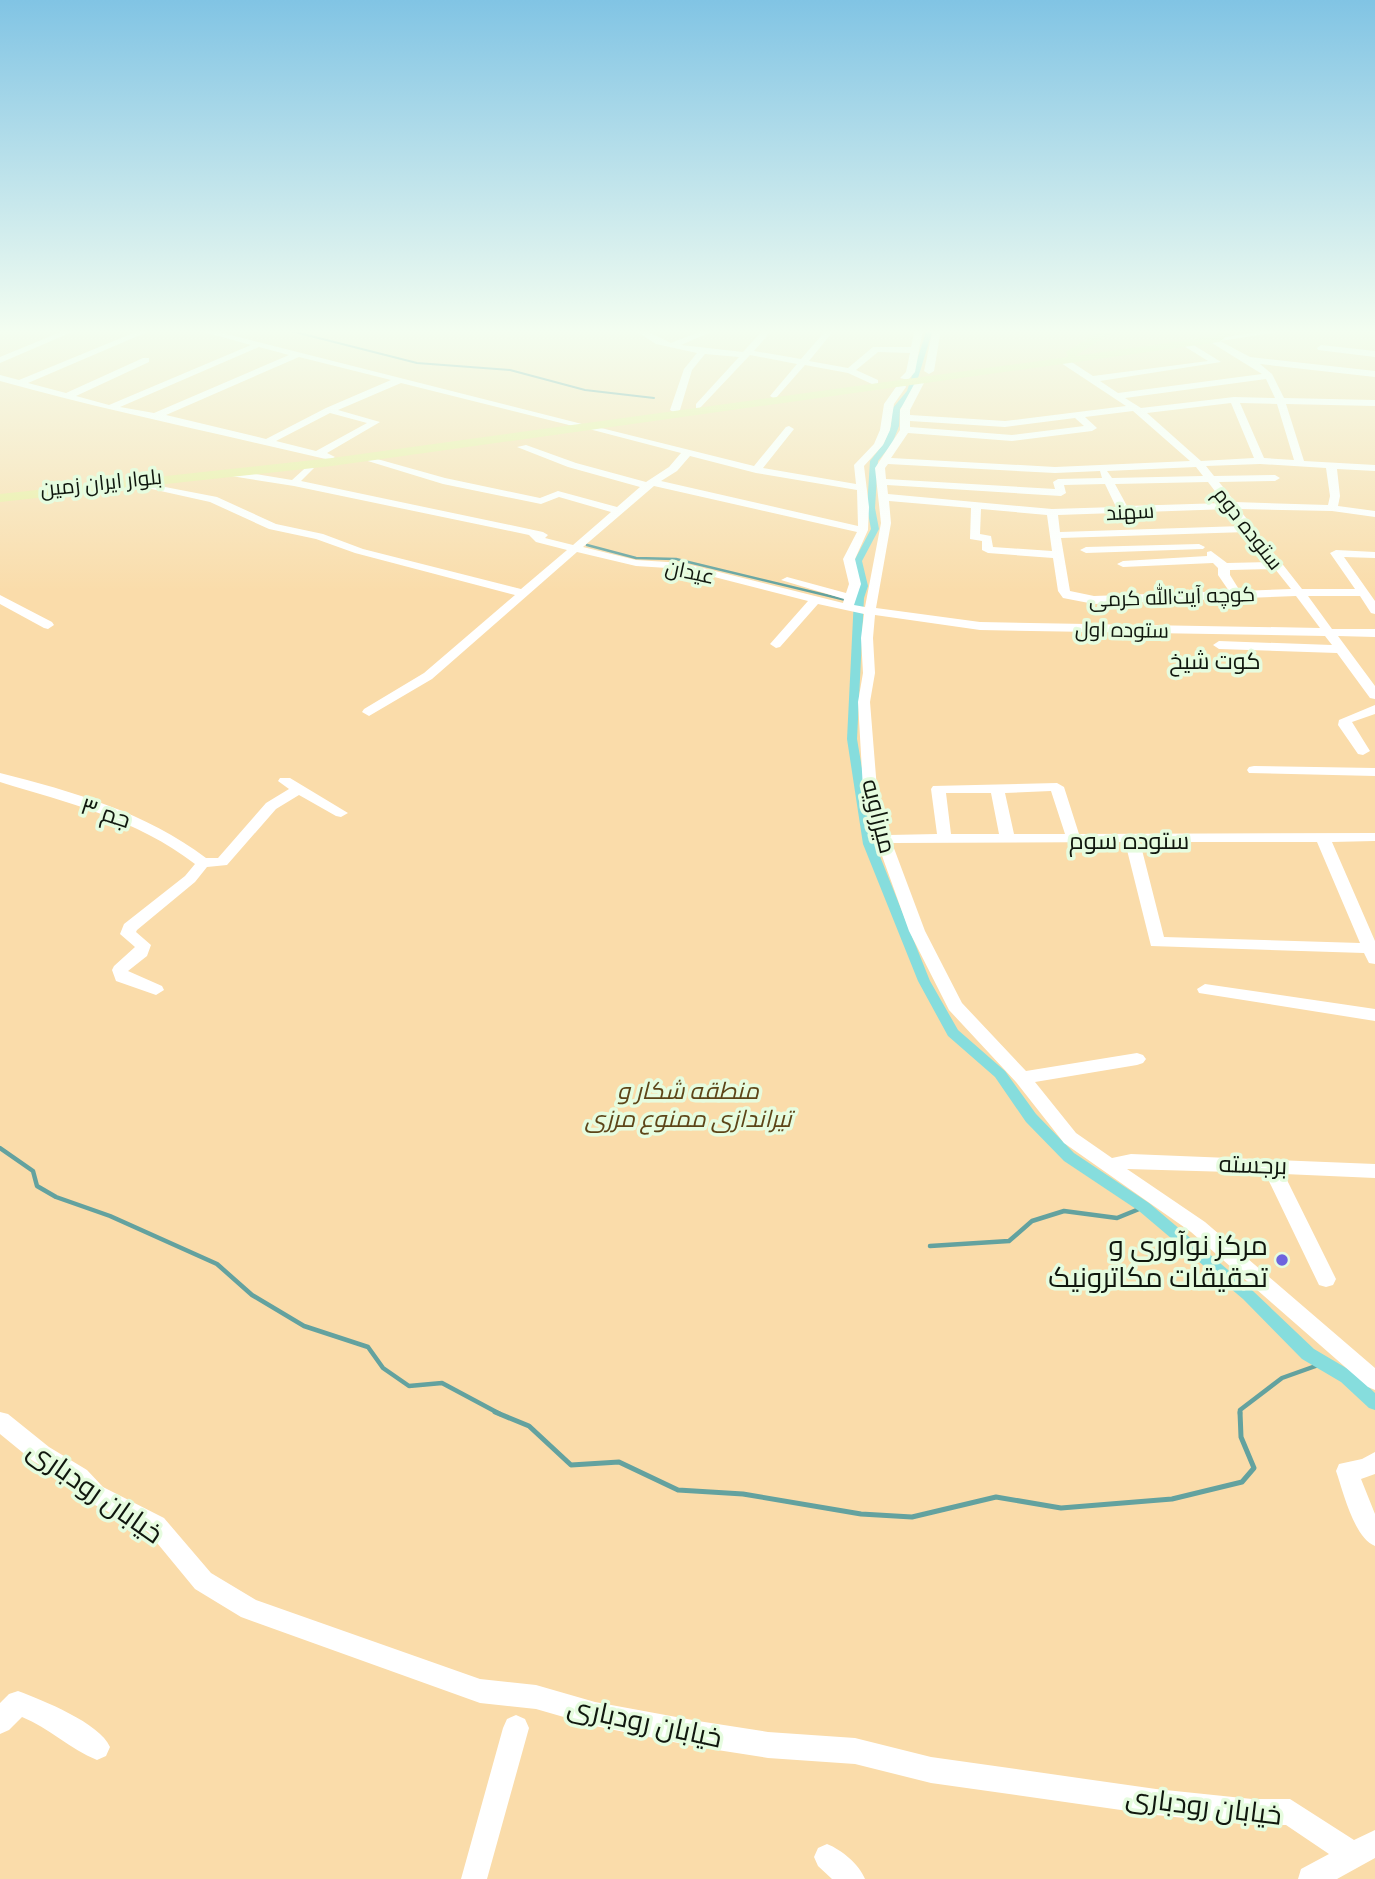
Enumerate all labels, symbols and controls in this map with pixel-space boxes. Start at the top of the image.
street label: بلوار ایران زمین [39,462,163,502]
street label: ستوده دوم [1207,481,1290,576]
street label: سهند [1105,496,1155,526]
street label: عیدان [663,552,717,590]
street label: کوچه آیت‌الله کرمی [1088,579,1256,614]
street label: ستوده اول [1075,614,1169,644]
district label: کوت شیخ [1169,645,1261,677]
street label: میرزاویه [855,775,905,857]
street label: جم ۳ [77,789,135,836]
street label: ستوده سوم [1069,824,1189,857]
park label: منطقه شکار و تیراندازی ممنوع مرزی [584,1074,796,1135]
street label: برجسته [1218,1147,1288,1181]
place label: مرکز نوآوری و تحقیقات مکاترونیک [1048,1226,1269,1295]
marker: مرکز نوآوری و تحقیقات مکاترونیک [1274,1252,1290,1268]
street label: خیابان رودباری [21,1431,171,1551]
street label: خیابان رودباری [564,1687,726,1755]
street label: خیابان رودباری [1124,1777,1284,1833]

